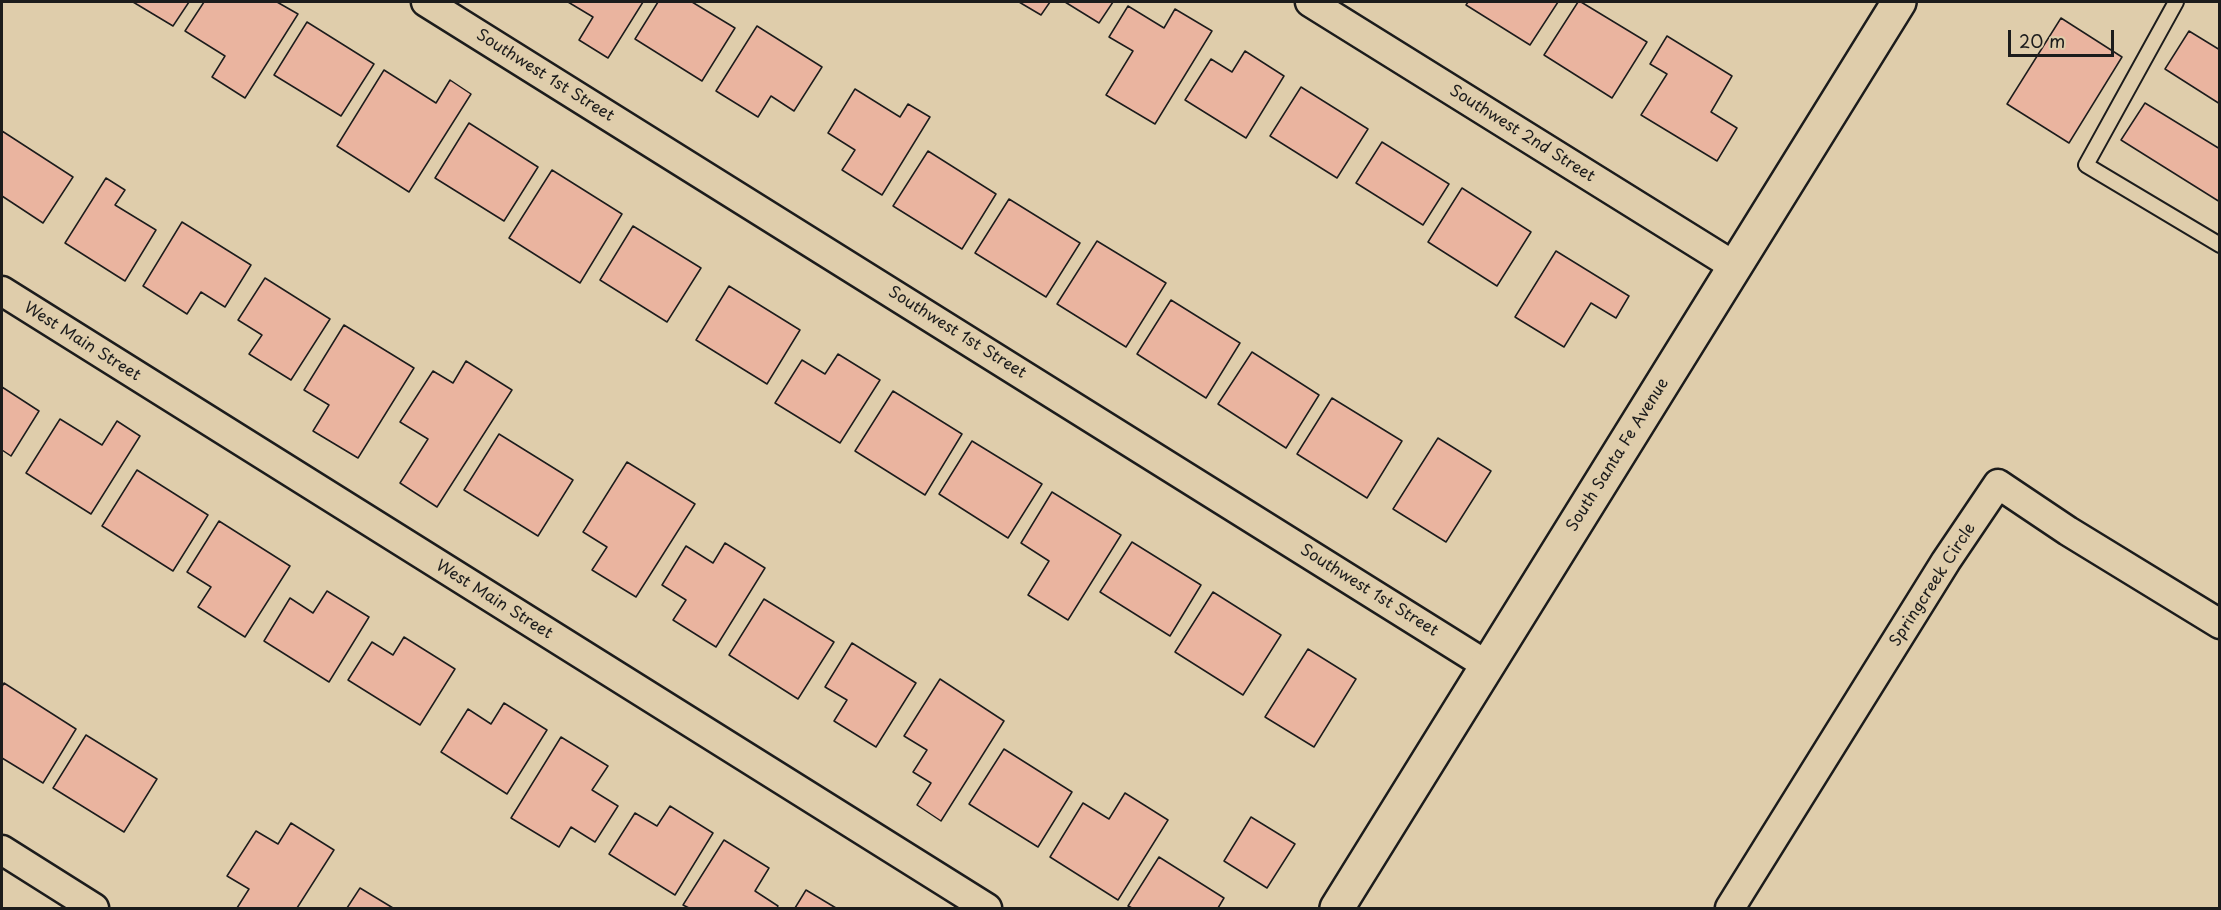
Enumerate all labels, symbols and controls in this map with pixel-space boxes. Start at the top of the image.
scale bar [2011,18,2118,56]
street label: Southwest 1st Street [473,26,617,126]
text: 20 m [2019,27,2065,54]
street label: Southwest 2nd Street [1446,81,1598,187]
street label: Southwest 1st Street [885,283,1029,383]
street label: West Main Street [20,298,144,386]
street label: South Santa Fe Avenue [1563,375,1673,535]
street label: Springcreek Circle [1886,520,1980,650]
street label: Southwest 1st Street [1297,541,1441,641]
street label: West Main Street [432,556,556,644]

